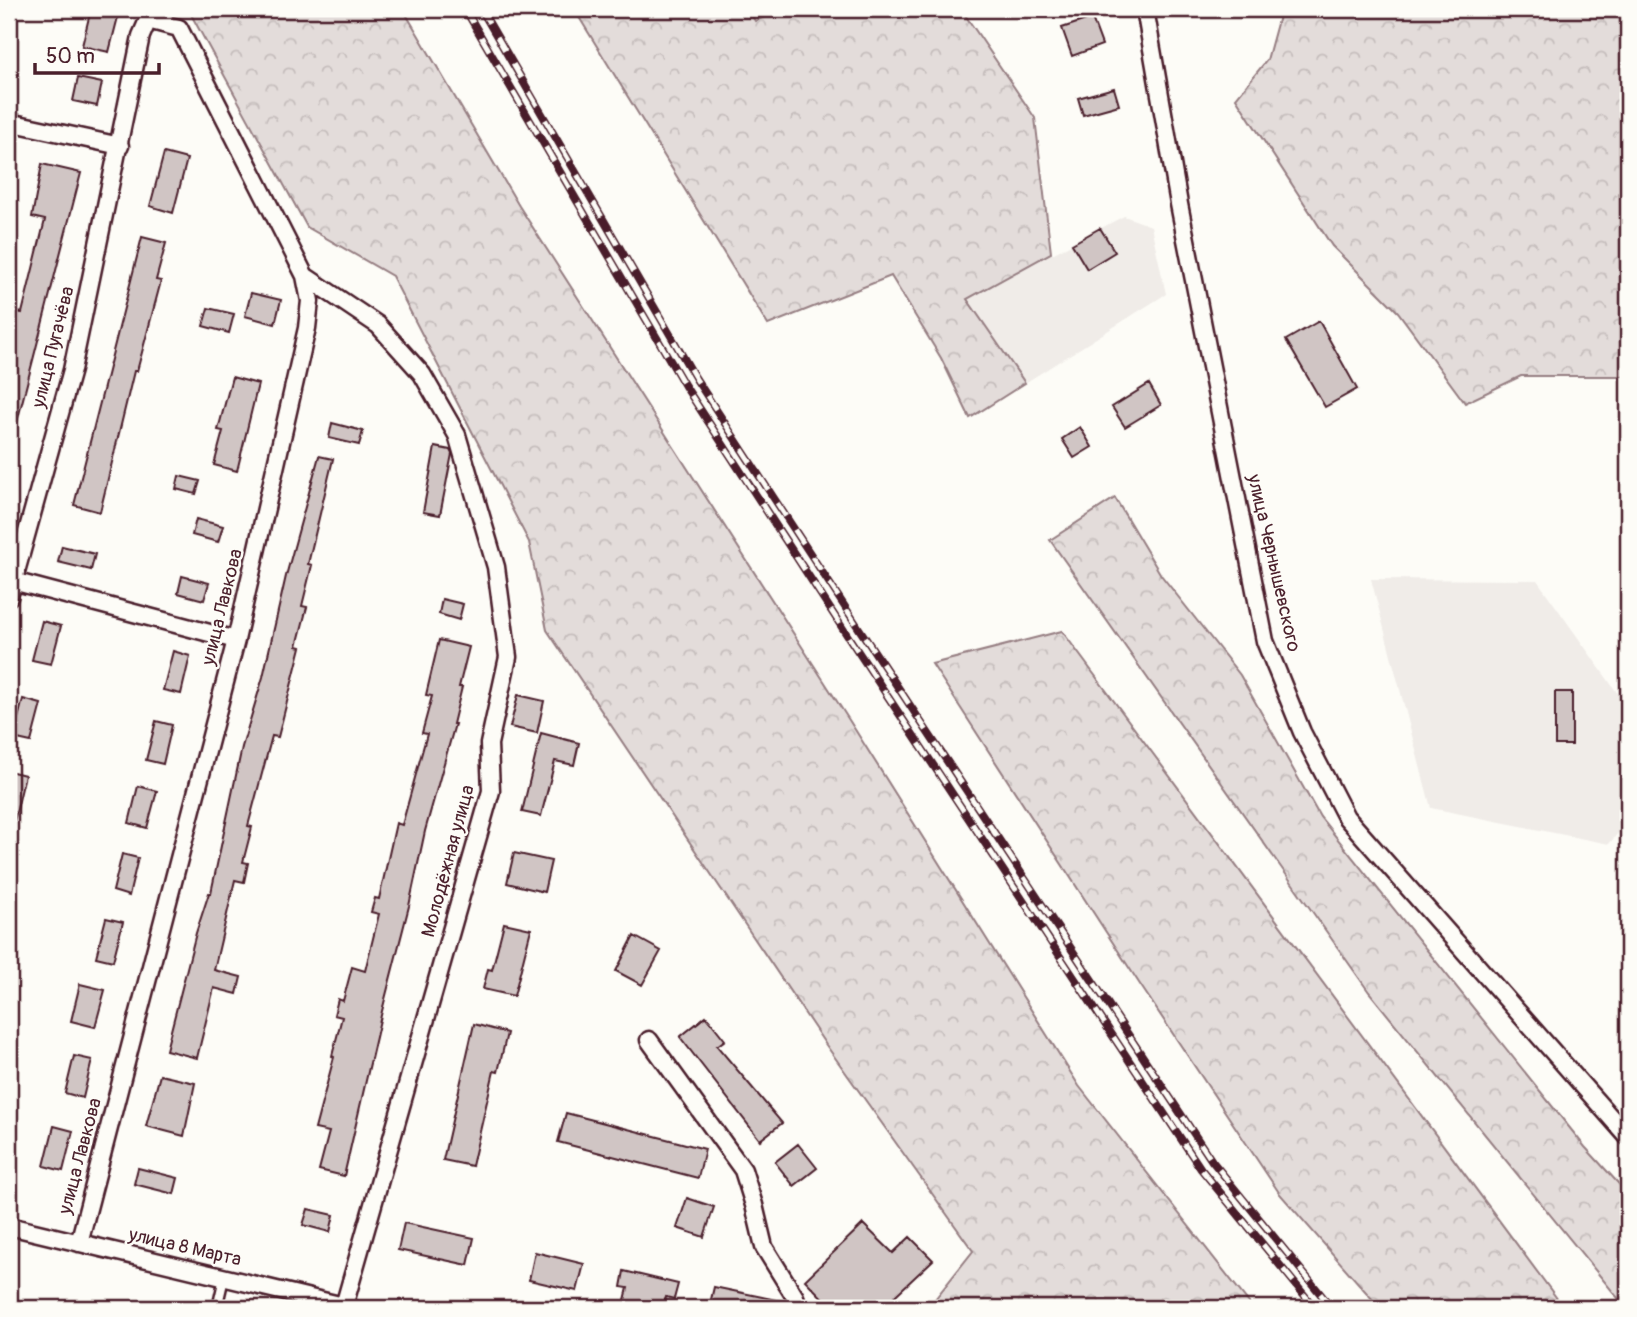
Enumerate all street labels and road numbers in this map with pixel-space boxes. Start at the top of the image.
street label: улица Пугачёва [26,284,80,411]
street label: улица Чернышевского [1242,471,1306,654]
street label: улица Лавкова [196,546,248,669]
street label: Молодёжная улица [416,782,480,940]
street label: улица Лавкова [53,1095,107,1218]
street label: улица 8 Марта [125,1222,244,1272]

